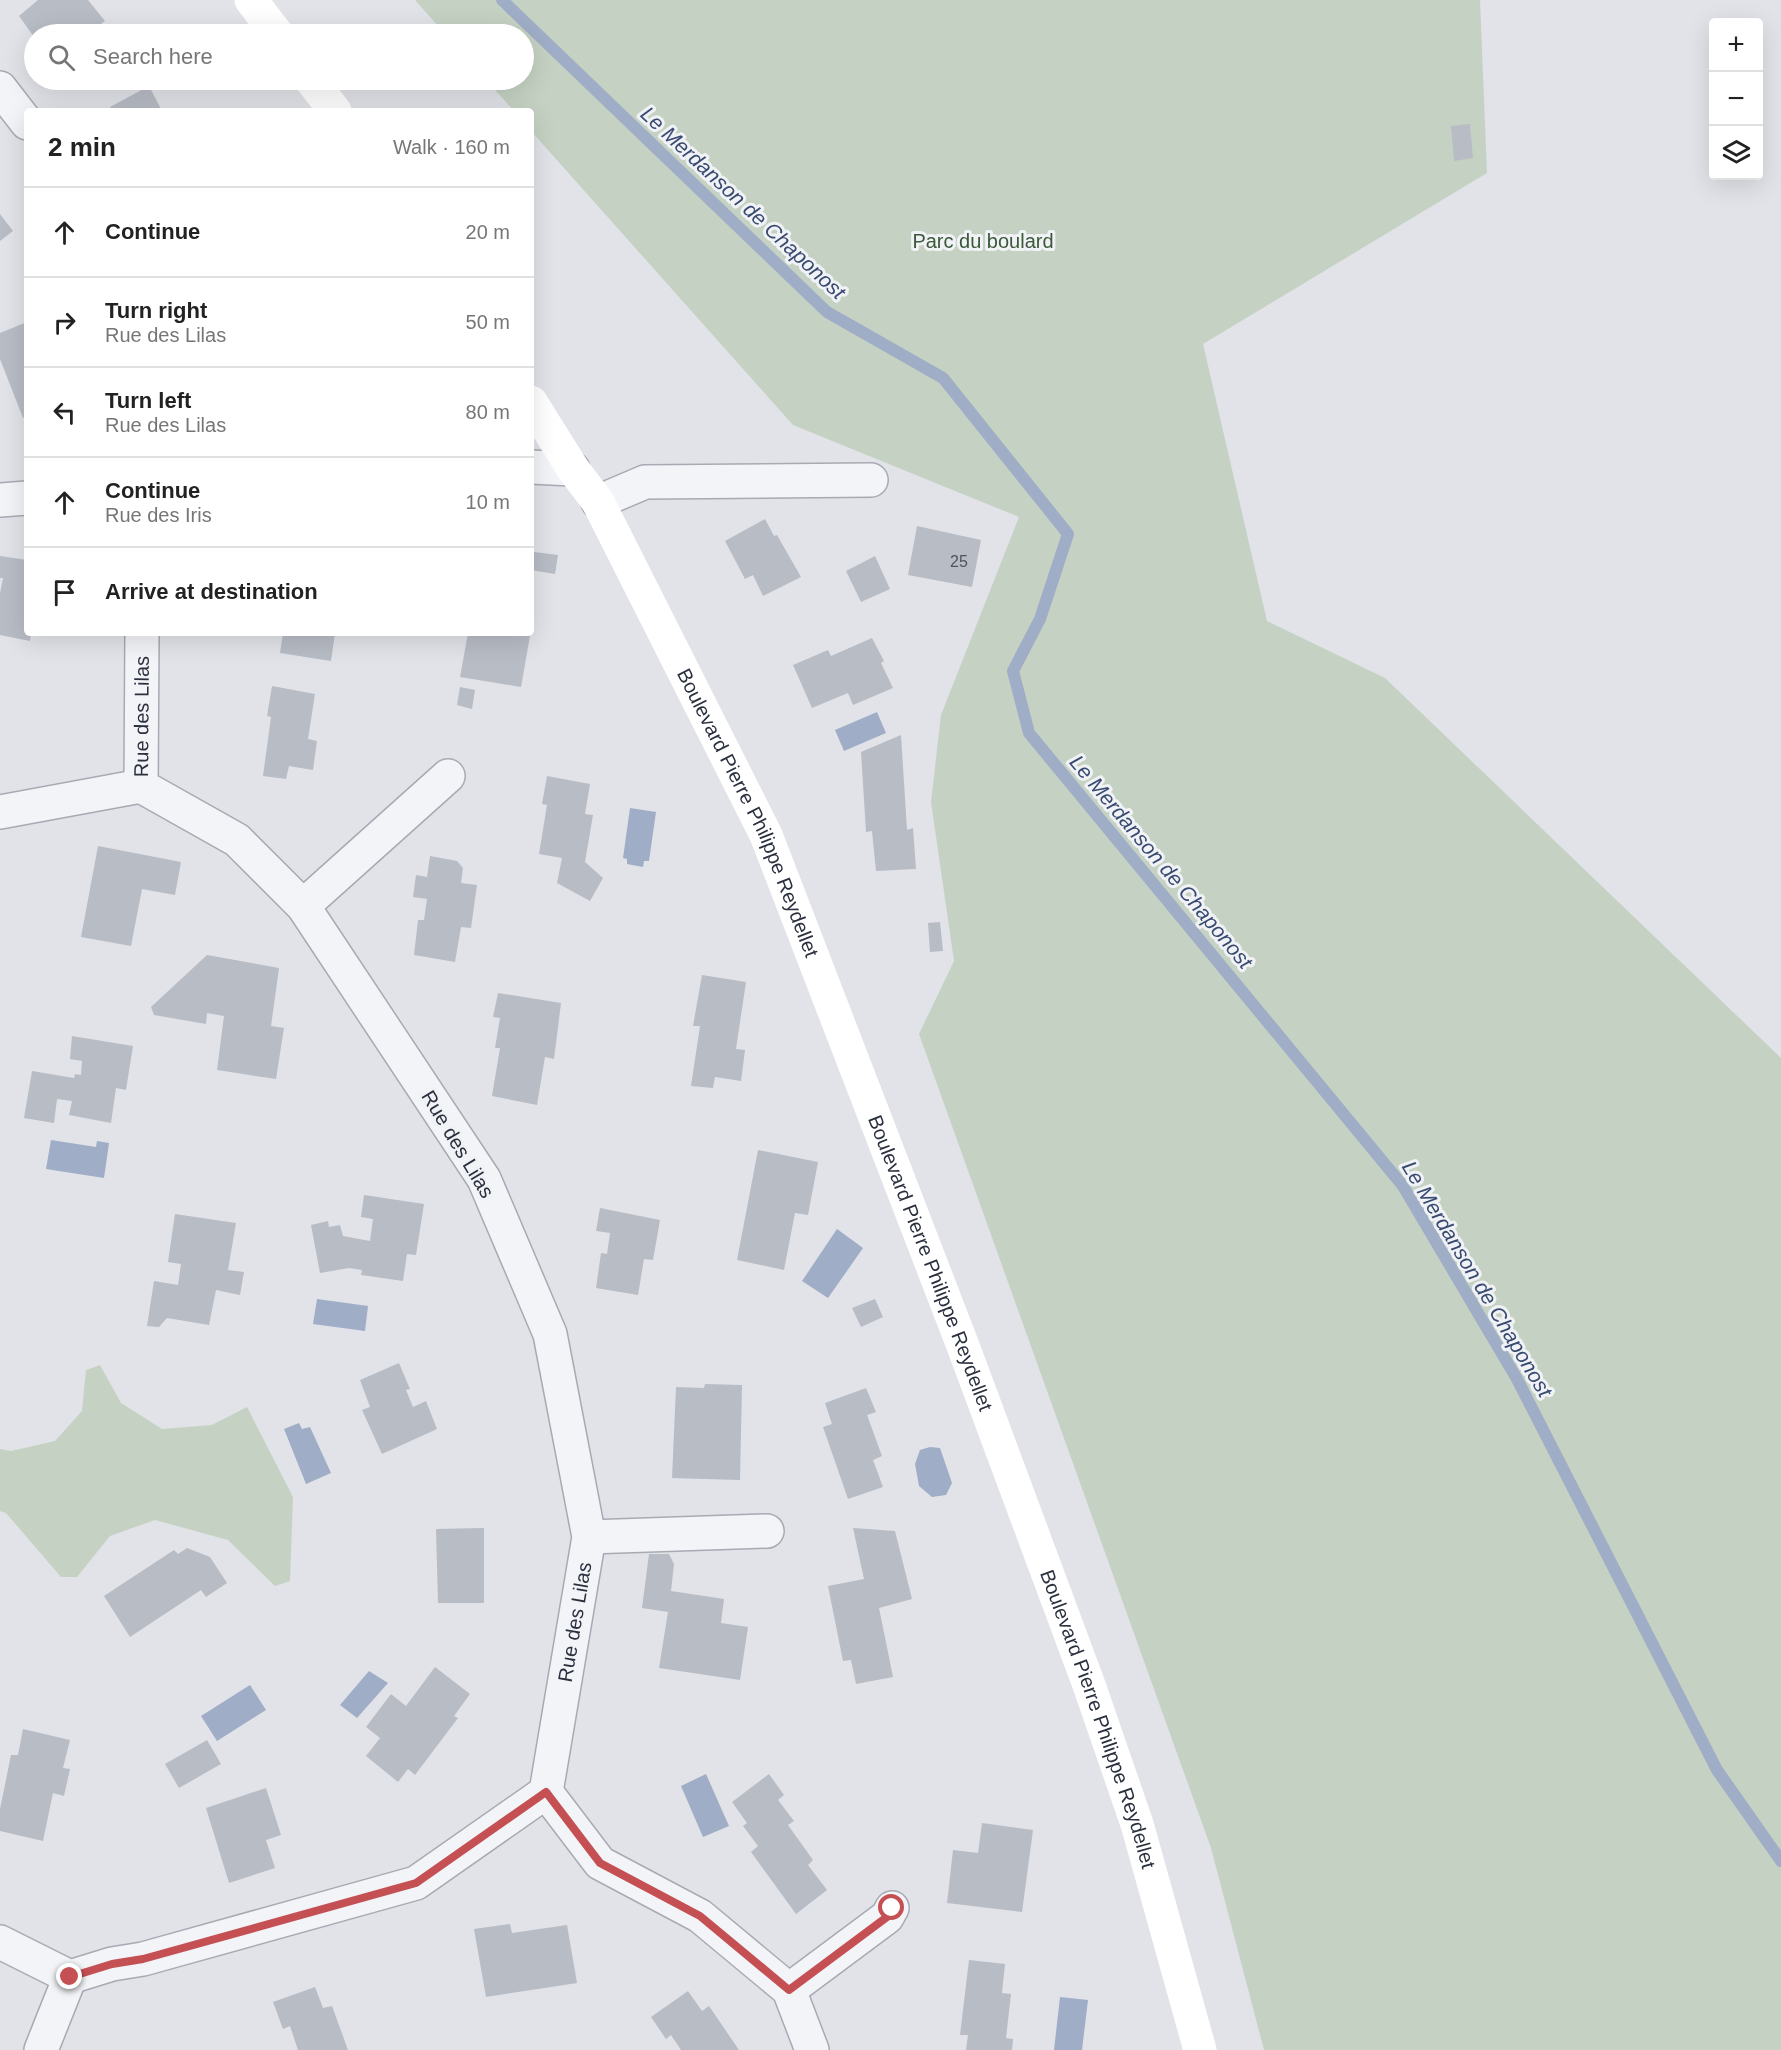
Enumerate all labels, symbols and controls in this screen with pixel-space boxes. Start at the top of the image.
map controls [1709,18,1763,180]
button: + [1709,18,1763,72]
search box [24,24,534,90]
icon: search [45,41,78,74]
text: Search here [93,44,213,69]
button: − [1709,72,1763,126]
water label: Le Merdanson de Chaponost [636,102,851,304]
button: layers [1709,126,1763,180]
text: 2 min [48,132,116,162]
text: Walk · 160 m [393,136,510,158]
icon: ahead [48,216,81,249]
text: Continue [105,219,200,244]
text: 20 m [466,221,510,243]
park label: Parc du boulard [912,230,1054,252]
text: Turn right [105,298,207,323]
icon: right [48,306,81,339]
text: 50 m [466,311,510,333]
text: Rue des Lilas [105,324,226,346]
text: Turn left [105,388,191,413]
icon: left [48,396,81,429]
text: 80 m [466,401,510,423]
text: Rue des Lilas [105,414,226,436]
text: Continue [105,478,200,503]
icon: ahead [48,486,81,519]
text: 10 m [466,491,510,513]
text: Rue des Iris [105,504,212,526]
house number: 25 [950,553,968,570]
icon: arrive [48,576,81,609]
text: Arrive at destination [105,579,318,604]
street label: Rue des Lilas [130,656,153,777]
street label: Boulevard Pierre Philippe Reydellet [673,665,823,961]
water label: Le Merdanson de Chaponost [1066,751,1258,974]
street label: Rue des Lilas [417,1086,499,1202]
street label: Boulevard Pierre Philippe Reydellet [864,1112,997,1414]
water label: Le Merdanson de Chaponost [1398,1157,1558,1402]
street label: Rue des Lilas [554,1560,596,1684]
street label: Boulevard Pierre Philippe Reydellet [1036,1567,1160,1871]
route start [878,1894,904,1920]
route end [56,1963,82,1989]

